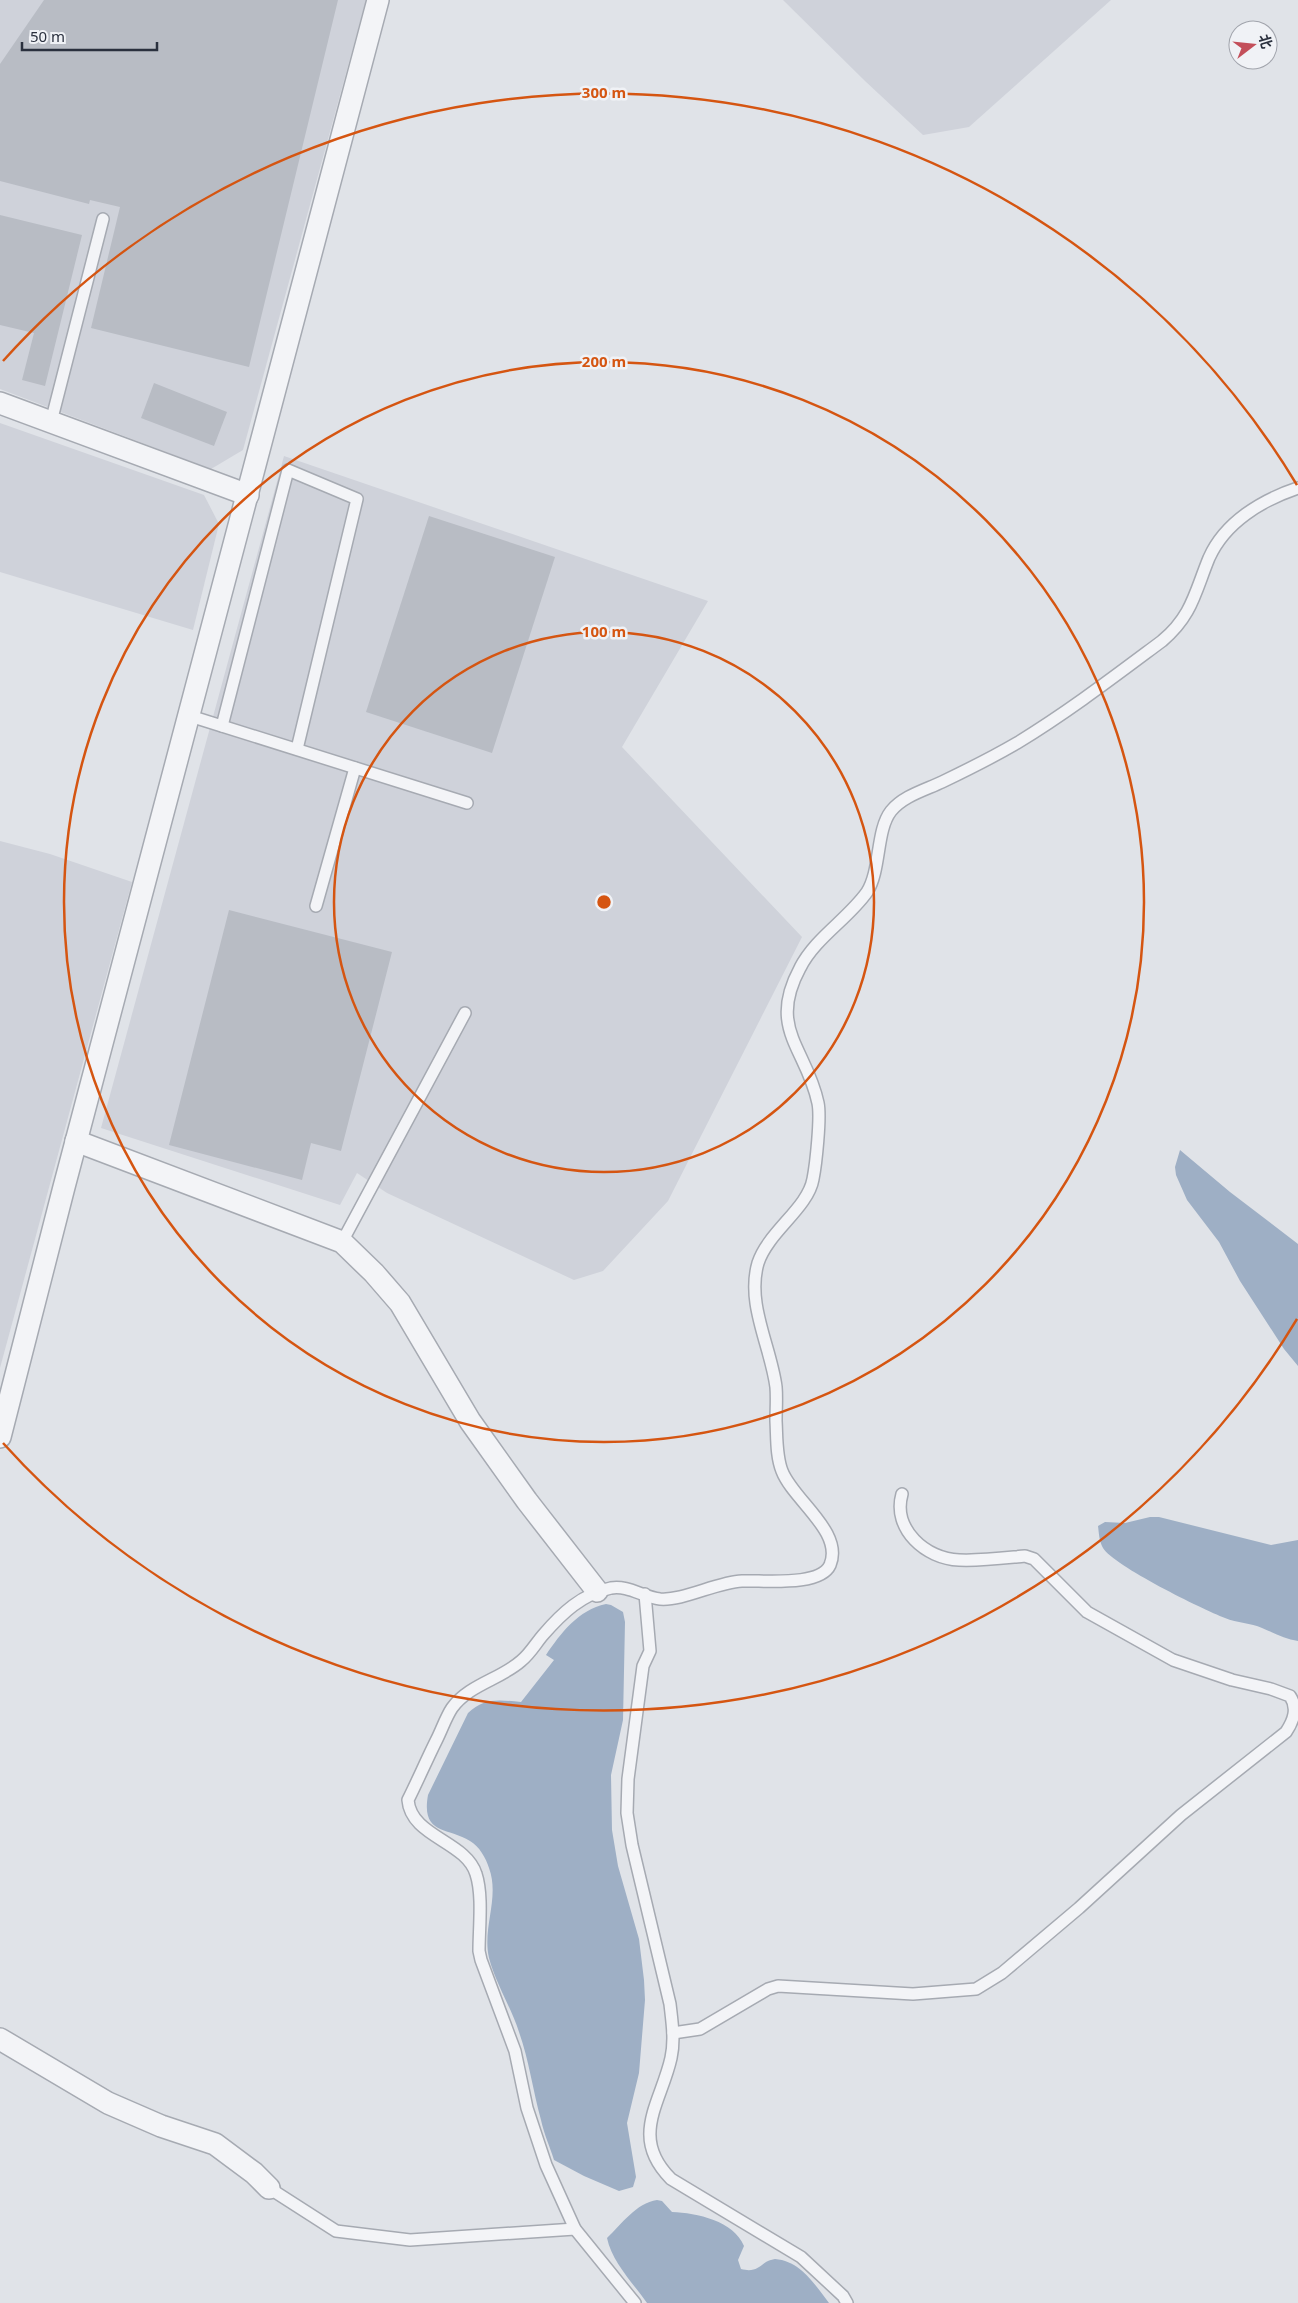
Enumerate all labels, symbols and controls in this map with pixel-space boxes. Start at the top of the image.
scale bar [22,20,158,52]
north arrow [1228,20,1278,70]
text: 50 m [30,26,65,46]
text: 北 [1255,32,1277,51]
text: 300 m [582,82,626,102]
text: 200 m [582,351,626,371]
text: 100 m [582,621,626,641]
centre of rings [595,893,613,911]

